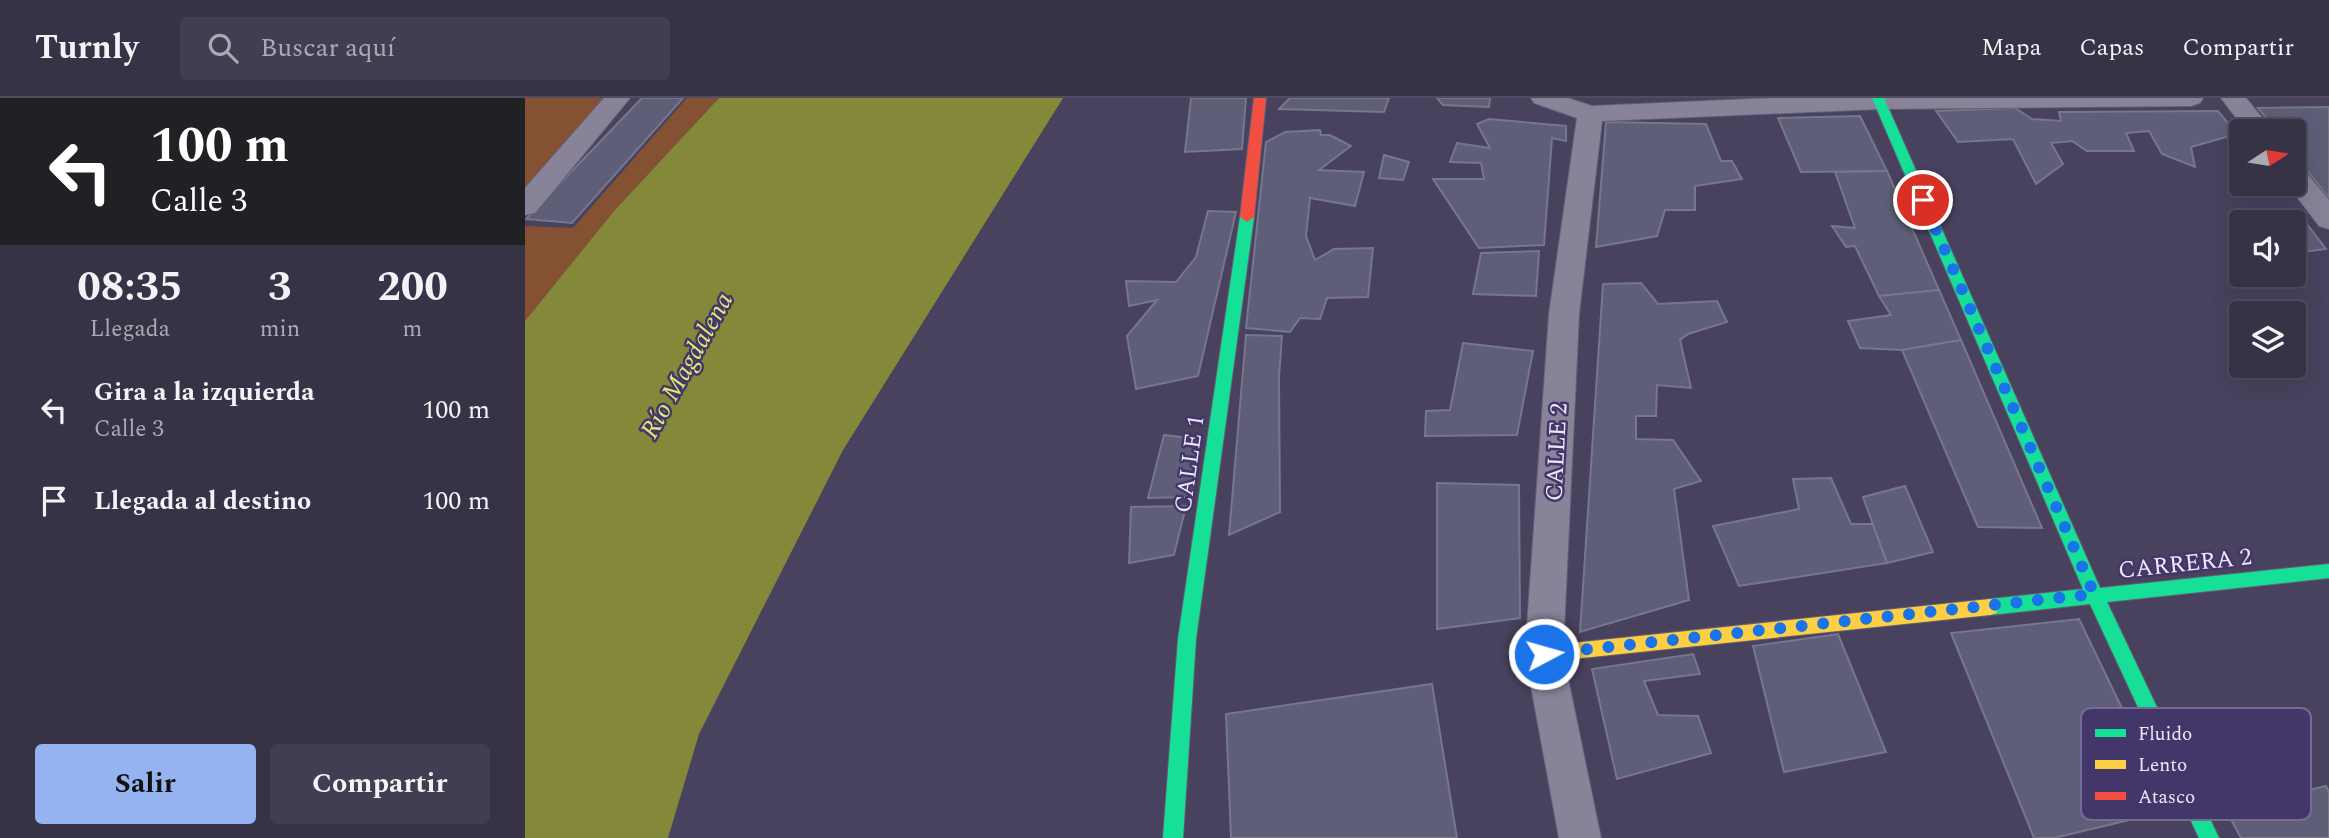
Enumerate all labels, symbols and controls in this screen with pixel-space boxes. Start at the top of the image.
search box [180,17,670,80]
text: Turnly [35,23,138,73]
text: Buscar aquí [260,28,395,68]
icon: search [204,29,242,67]
text: Mapa [1981,30,2041,66]
text: Capas [2079,30,2144,66]
text: Compartir [2182,30,2294,66]
text: 100 m [150,109,289,184]
north arrow [2229,119,2307,196]
map controls [2229,119,2306,378]
icon: left [35,126,126,217]
pin [1893,170,1953,230]
text: Calle 3 [150,177,247,226]
icon: arrive [1904,181,1942,219]
button: sound [2229,210,2306,287]
text: 08:35 [77,256,183,319]
text: 3 [268,256,292,319]
text: 200 [377,256,448,319]
water label: Río Magdalena [630,285,744,446]
button: layers [2229,301,2306,378]
text: Llegada [90,312,170,347]
text: min [260,312,300,347]
text: m [403,312,422,347]
text: Gira a la izquierda [94,372,315,412]
text: 100 m [422,390,490,430]
icon: left [35,391,73,429]
street label: CALLE 2 [1536,402,1578,502]
text: Calle 3 [94,412,164,447]
street label: CALLE 1 [1165,413,1215,515]
text: Llegada al destino [94,481,311,521]
text: 100 m [422,481,490,521]
icon: arrive [35,482,73,520]
street label: CARRERA 2 [2116,539,2254,589]
position arrow [1507,617,1581,691]
legend [2081,708,2311,820]
text: Fluido [2138,720,2192,749]
button: Salir [35,744,256,824]
button: Compartir [270,744,490,824]
text: Lento [2138,751,2187,780]
text: Atasco [2138,783,2195,812]

